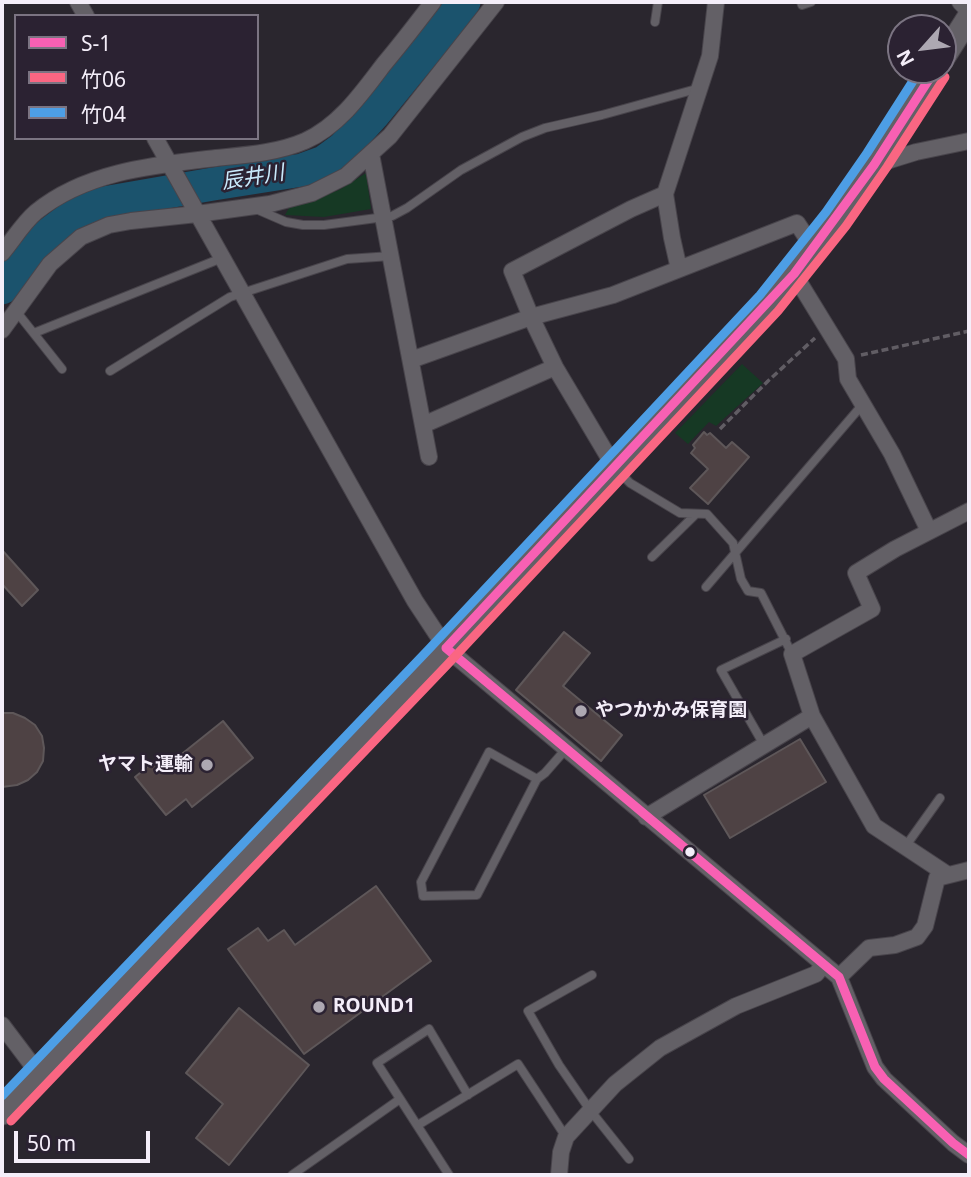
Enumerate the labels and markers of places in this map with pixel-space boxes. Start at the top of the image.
place label: やつかかみ保育園 [595,700,747,722]
marker: やつかかみ保育園 [573,703,589,719]
place label: ヤマト運輸 [98,754,193,776]
marker: ヤマト運輸 [199,757,215,773]
unlabelled marker [683,845,697,859]
place label: ROUND1 [333,996,415,1018]
marker: ROUND1 [311,999,327,1015]

